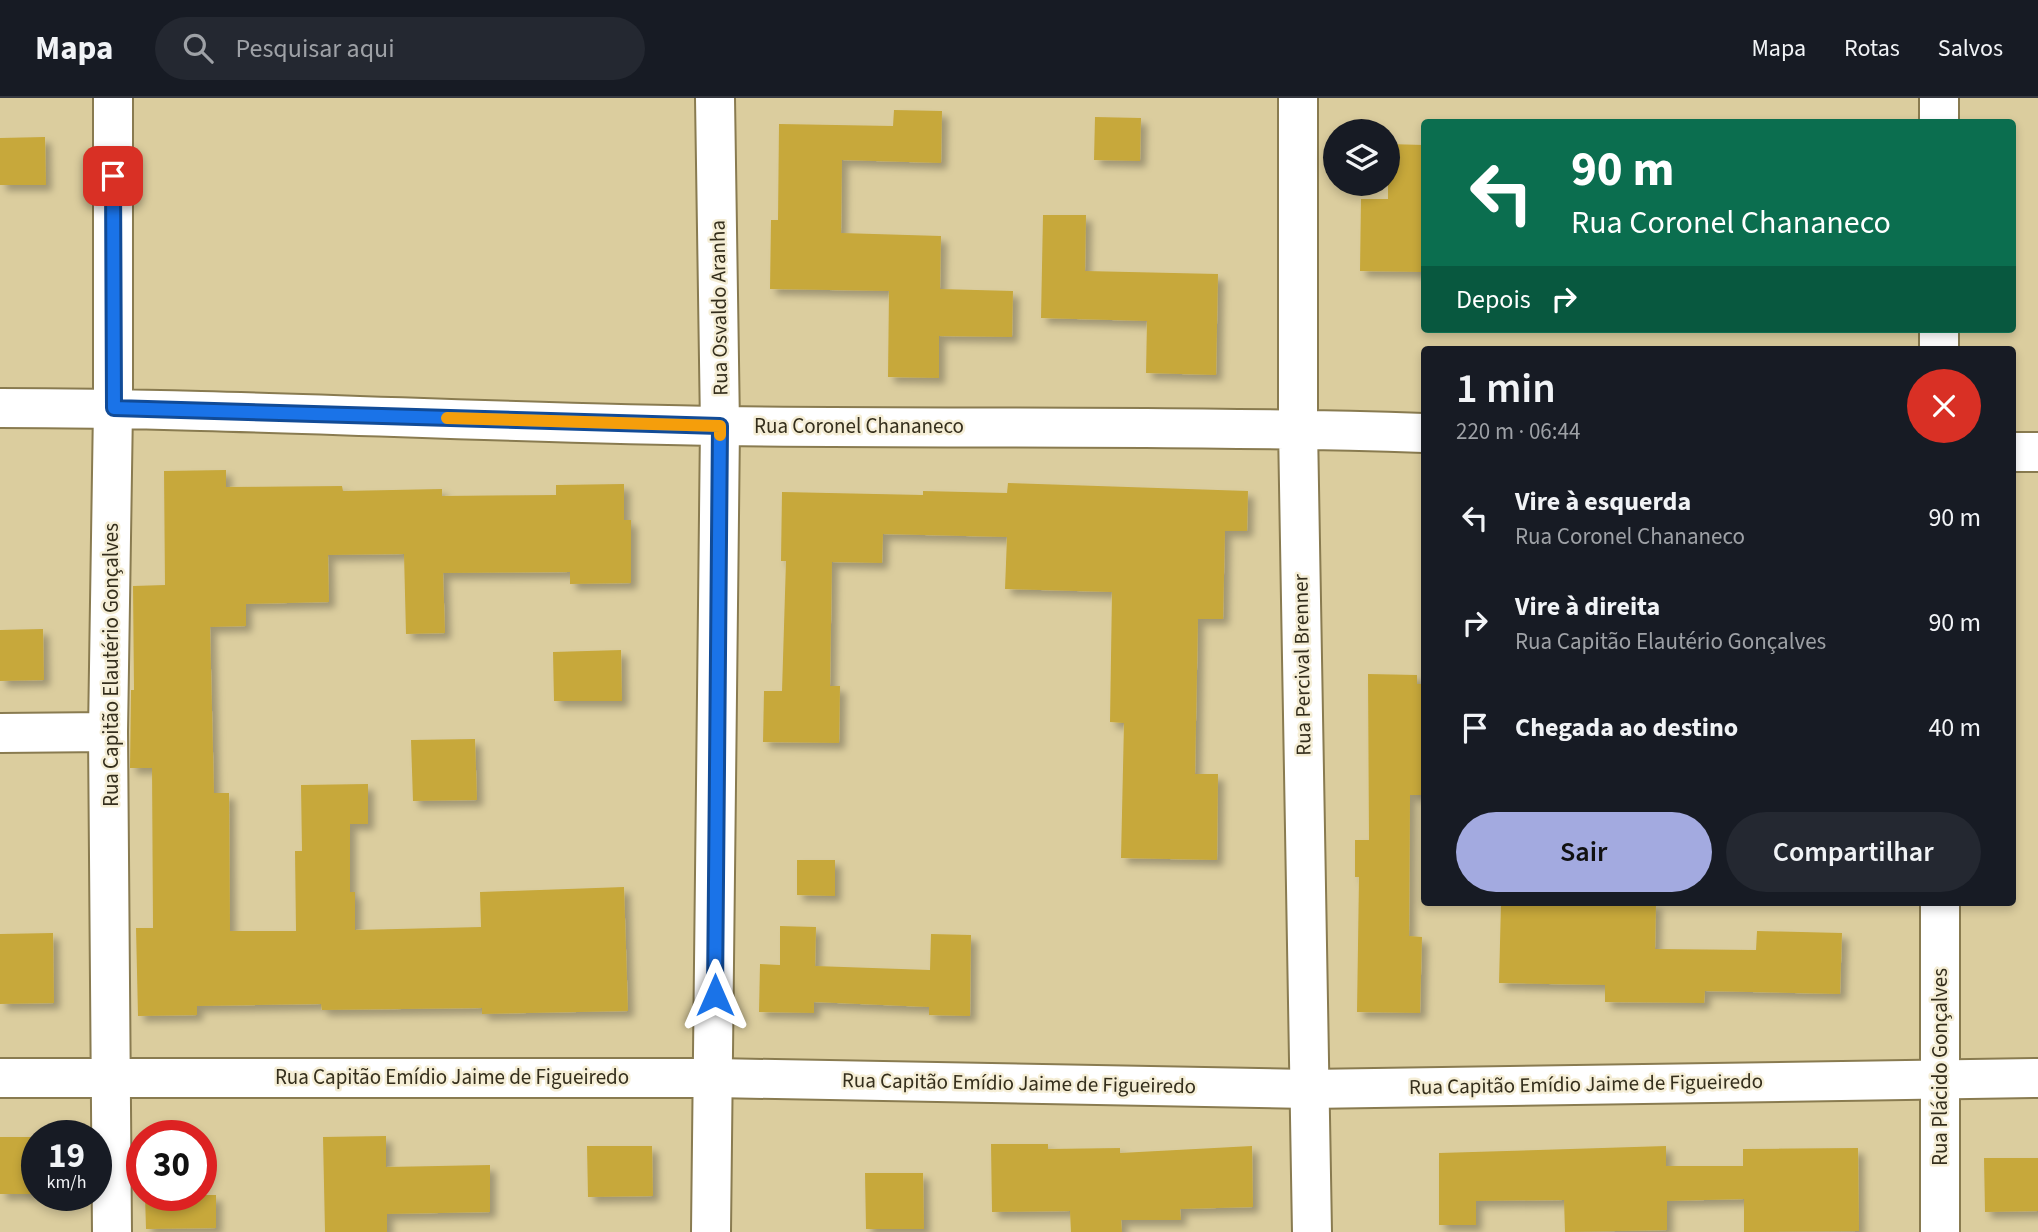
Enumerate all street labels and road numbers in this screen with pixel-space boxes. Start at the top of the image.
street label: Rua Osvaldo Aranha [702,220,736,396]
street label: Rua Coronel Chananeco [754,411,964,441]
street label: Rua Capitão Elautério Gonçalves [96,523,126,807]
street label: Rua Percival Brenner [1285,573,1319,756]
street label: Rua Plácido Gonçalves [1925,968,1955,1166]
street label: Rua Capitão Emídio Jaime de Figueiredo [275,1062,629,1092]
street label: Rua Capitão Emídio Jaime de Figueiredo [842,1065,1196,1101]
street label: Rua Capitão Emídio Jaime de Figueiredo [1409,1066,1763,1102]

